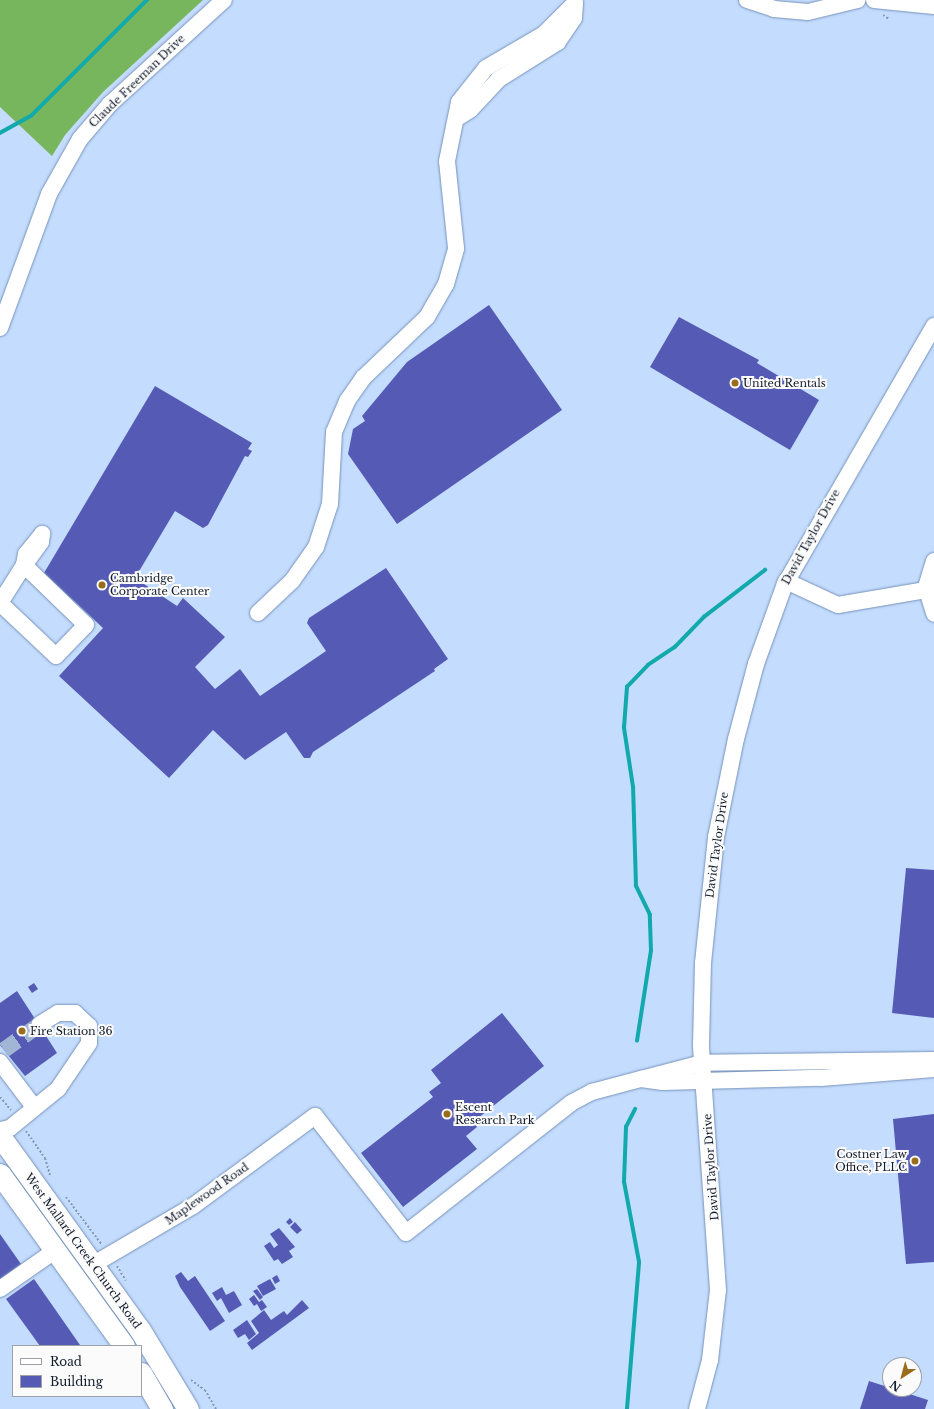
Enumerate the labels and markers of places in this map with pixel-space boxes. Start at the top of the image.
place label: United Rentals [743,376,826,390]
marker: United Rentals [730,378,740,388]
place label: Cambridge Corporate Center [110,572,209,598]
marker: Cambridge Corporate Center [97,580,107,590]
place label: Fire Station 36 [30,1024,113,1038]
marker: Fire Station 36 [17,1026,27,1036]
place label: Escent Research Park [455,1101,535,1127]
marker: Escent Research Park [442,1109,452,1119]
place label: Costner Law Office, PLLC [835,1148,907,1174]
marker: Costner Law Office, PLLC [910,1156,920,1166]

